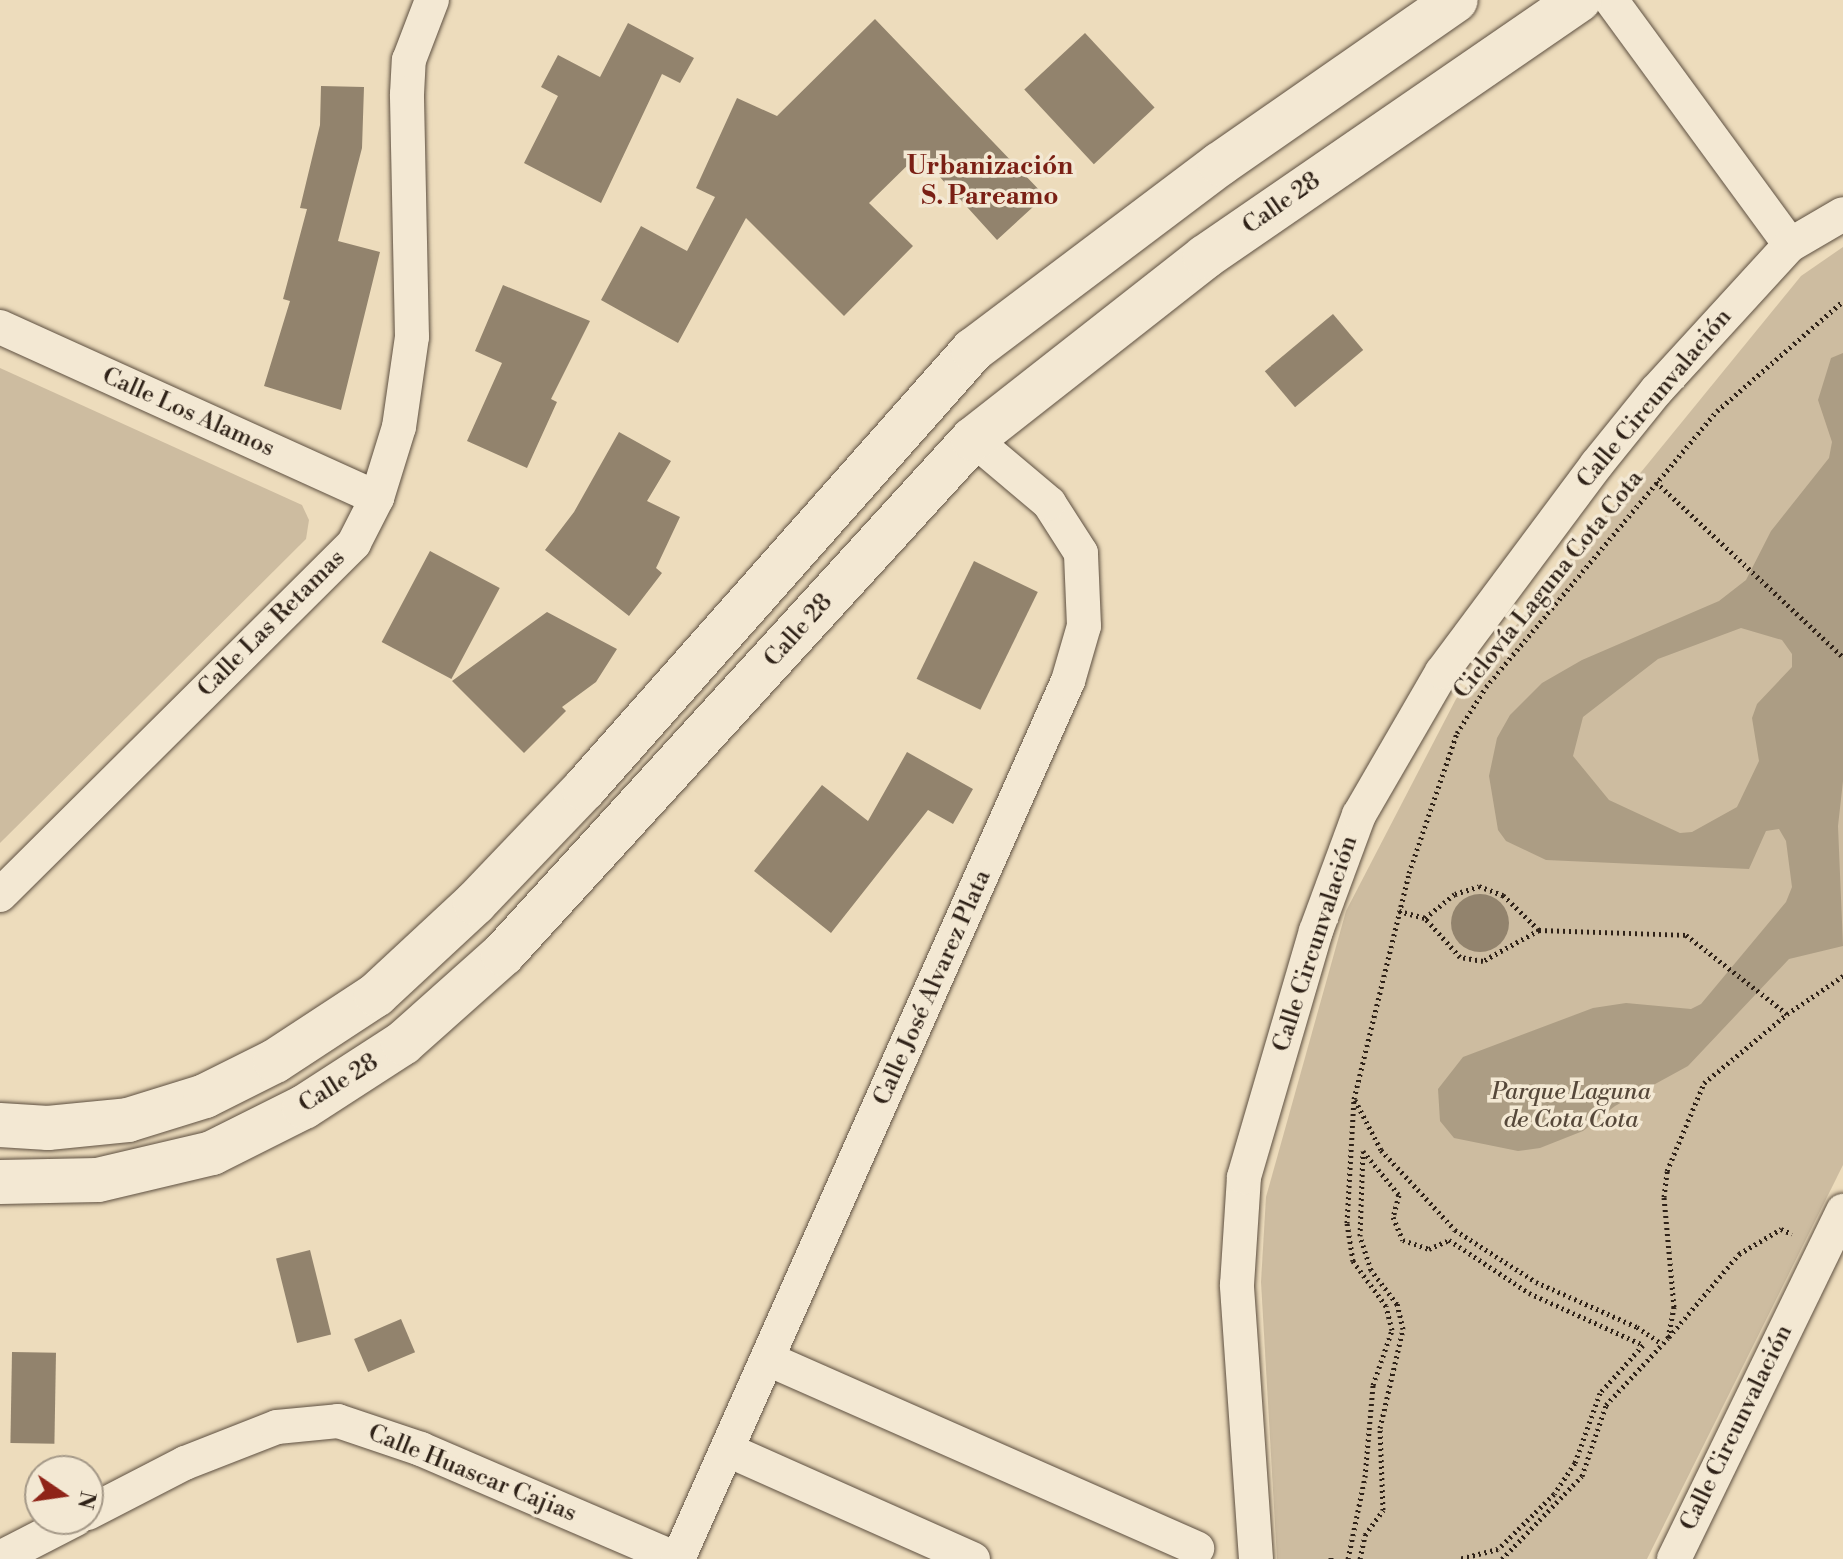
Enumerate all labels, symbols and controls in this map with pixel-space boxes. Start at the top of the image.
district label: Urbanización S. Pareamo [907,151,1073,212]
street label: Calle 28 [1238,167,1326,241]
street label: Calle Circunvalación [1572,303,1738,495]
street label: Calle Los Alamos [97,362,279,464]
street label: Ciclovía Laguna Cota Cota [1448,465,1650,705]
street label: Calle Las Retamas [192,544,352,704]
street label: Calle 28 [759,589,839,673]
street label: Calle Circunvalación [1267,832,1365,1056]
street label: Calle José Alvarez Plata [868,866,998,1110]
street label: Calle 28 [294,1048,384,1120]
park label: Parque Laguna de Cota Cota [1491,1079,1651,1135]
street label: Calle Circunvalación [1675,1320,1799,1536]
street label: Calle Huascar Cajias [364,1419,580,1529]
north arrow [24,1455,104,1535]
text: N [71,1489,101,1512]

